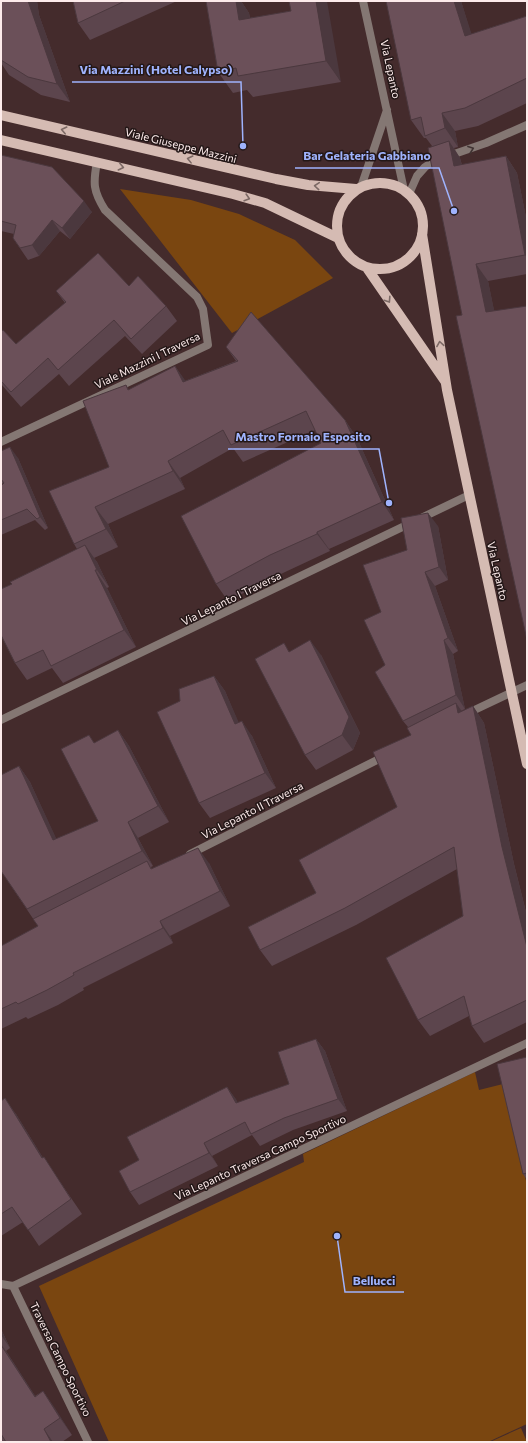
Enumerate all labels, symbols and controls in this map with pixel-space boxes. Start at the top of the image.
street label: Via Lepanto [378,38,404,100]
callout: Via Mazzini (Hotel Calypso) [72,58,241,82]
text: Via Mazzini (Hotel Calypso) [79,62,233,76]
street label: Viale Giuseppe Mazzini [124,125,238,165]
one-way arrow [60,126,67,134]
callout: Bar Gelateria Gabbiano [295,144,439,168]
one-way arrow [467,145,474,153]
text: Bar Gelateria Gabbiano [303,148,431,162]
one-way arrow [187,155,194,164]
one-way arrow [118,163,124,171]
one-way arrow [314,181,320,190]
one-way arrow [244,193,251,202]
one-way arrow [383,296,391,303]
street label: Viale Mazzini I Traversa [92,329,202,391]
one-way arrow [436,341,445,347]
callout: Mastro Fornaio Esposito [228,425,379,449]
text: Mastro Fornaio Esposito [235,429,371,443]
street label: Via Lepanto [485,540,511,602]
street label: Via Lepanto I Traversa [179,568,283,628]
street label: Via Lepanto II Traversa [199,779,305,841]
street label: Via Lepanto Traversa Campo Sportivo [172,1111,348,1203]
callout: Bellucci [345,1268,404,1292]
text: Bellucci [353,1273,395,1287]
street label: Traversa Campo Sportivo [28,1300,95,1419]

